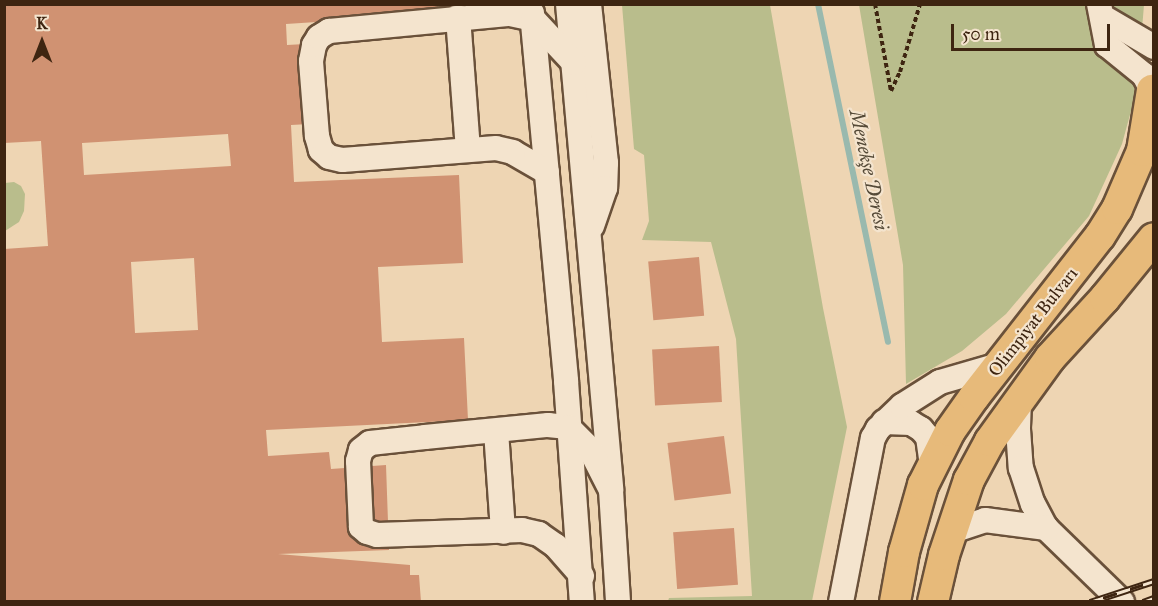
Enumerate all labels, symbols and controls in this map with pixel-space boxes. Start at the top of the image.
north arrow [12,12,72,72]
scale bar [954,12,1113,50]
text: K [36,14,48,33]
text: 50 m [962,23,1000,45]
water label: Menekşe Deresi [844,107,894,233]
street label: Olimpiyat Bulvarı [984,263,1082,381]

